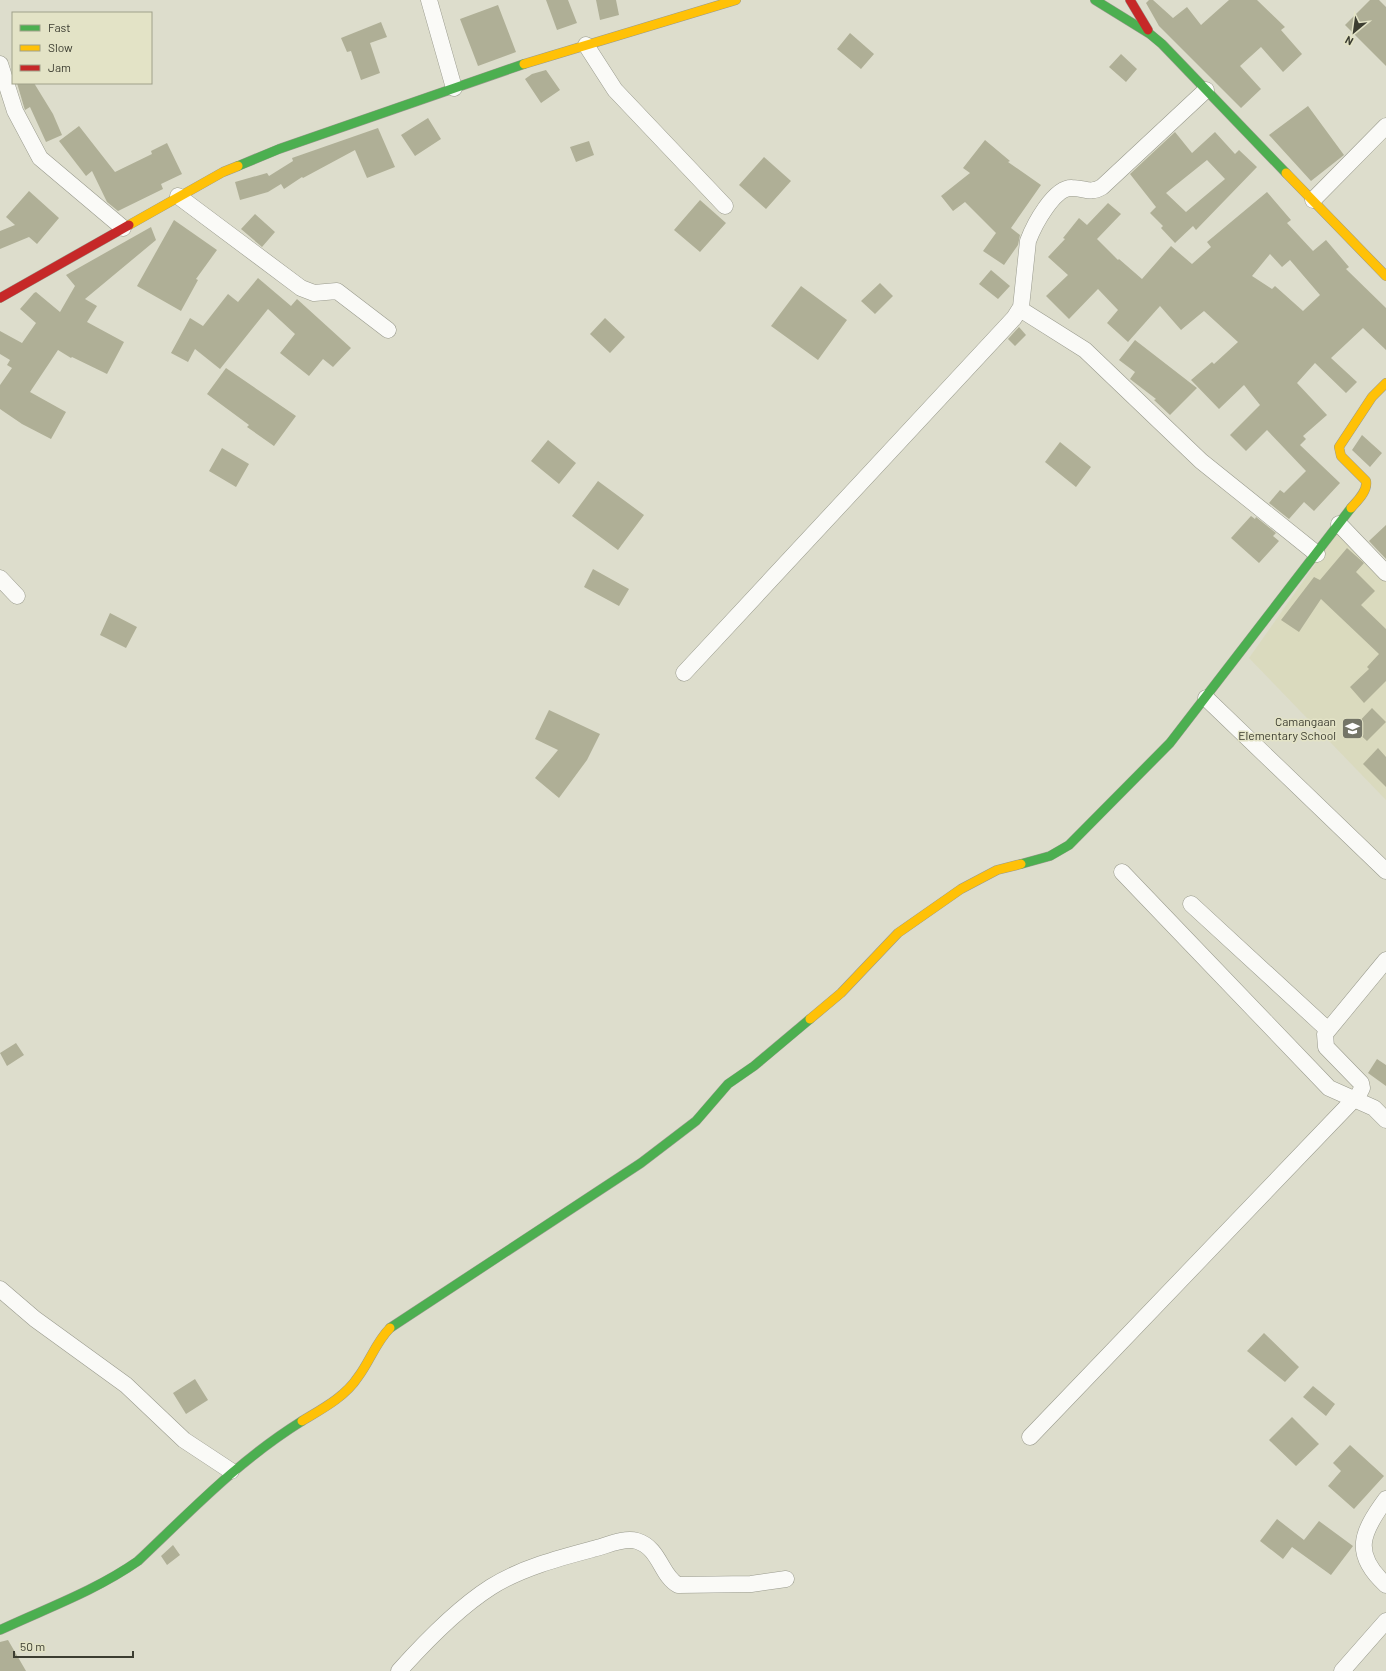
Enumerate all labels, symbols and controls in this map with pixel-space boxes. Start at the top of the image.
legend [12,12,152,84]
north arrow [1334,12,1374,52]
text: Fast [48,20,71,34]
text: N [1343,34,1355,49]
text: Slow [48,40,73,54]
text: Jam [48,60,71,74]
place label: Camangaan Elementary School [1238,714,1336,742]
school or university icon: Camangaan Elementary School [1339,716,1365,742]
scale bar [14,1633,133,1659]
text: 50 m [20,1639,45,1653]

